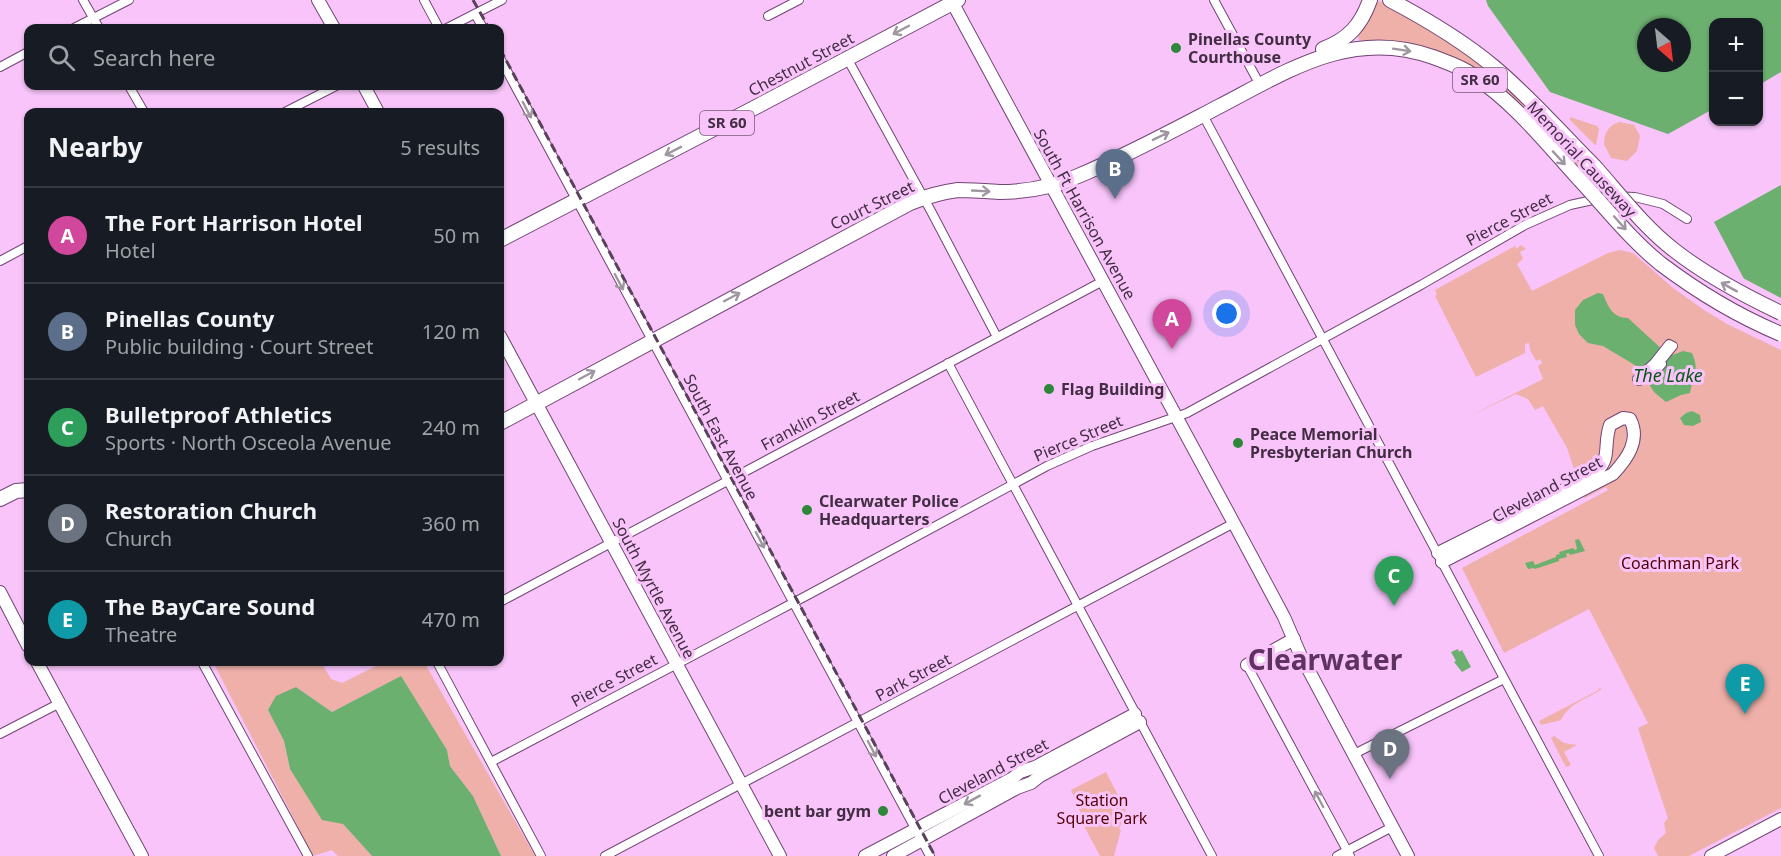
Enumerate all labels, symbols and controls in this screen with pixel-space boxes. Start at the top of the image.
north arrow [1637,18,1691,72]
map controls [1709,18,1763,126]
button: + [1709,18,1763,72]
search box [24,24,504,90]
one-way arrow [892,25,910,36]
street label: Chestnut Street [744,27,858,101]
place label: Pinellas County Courthouse [1188,28,1312,68]
icon: search [45,41,78,74]
marker: Pinellas County Courthouse [1169,41,1183,55]
text: Search here [93,42,215,72]
one-way arrow [1392,44,1412,55]
road number: SR 60 [1453,68,1507,92]
button: − [1709,72,1763,126]
street label: Memorial Causeway [1522,96,1642,222]
one-way arrow [521,101,533,118]
road number: SR 60 [700,111,754,135]
street label: South Ft Harrison Avenue [1029,125,1141,303]
text: Nearby [48,129,143,165]
one-way arrow [1152,129,1170,141]
text: 5 results [400,134,480,161]
one-way arrow [664,146,682,157]
pin: B [1096,150,1134,199]
one-way arrow [1552,150,1566,165]
street label: Court Street [826,175,918,235]
one-way arrow [971,185,991,196]
street label: Pierce Street [1462,187,1556,251]
text: The Fort Harrison Hotel [105,207,363,237]
one-way arrow [1612,216,1627,231]
text: A [61,222,74,249]
text: 50 m [433,222,480,249]
text: Hotel [105,237,156,264]
one-way arrow [614,272,625,290]
one-way arrow [1720,281,1738,292]
one-way arrow [723,291,740,303]
your location [1212,299,1241,328]
pin: A [1152,300,1192,349]
text: Pinellas County [105,303,274,333]
text: B [61,318,74,345]
text: 120 m [422,318,480,345]
text: Public building · Court Street [105,333,373,360]
water label: The Lake [1633,363,1703,387]
one-way arrow [578,369,595,381]
street label: South East Avenue [678,370,764,504]
place label: Flag Building [1061,378,1164,400]
marker: Flag Building [1042,382,1056,396]
street label: Franklin Street [757,385,863,455]
text: Bulletproof Athletics [105,399,332,429]
street label: Pierce Street [1030,409,1126,467]
text: C [61,414,74,441]
text: 240 m [422,414,480,441]
place label: Peace Memorial Presbyterian Church [1250,423,1412,463]
text: Sports · North Osceola Avenue [105,429,392,456]
marker: Peace Memorial Presbyterian Church [1231,436,1245,450]
street label: Cleveland Street [1488,451,1606,527]
place label: Clearwater Police Headquarters [819,490,959,530]
text: Restoration Church [105,495,317,525]
marker: Clearwater Police Headquarters [800,503,814,517]
text: D [60,510,75,537]
text: 360 m [422,510,480,537]
street label: South Myrtle Avenue [607,514,701,662]
text: Church [105,525,172,552]
one-way arrow [754,531,766,548]
park label: Coachman Park [1621,552,1740,574]
pin: C [1374,556,1414,606]
text: The BayCare Sound [105,591,315,621]
text: E [62,606,73,633]
text: 470 m [422,606,480,633]
text: Theatre [105,621,177,648]
district label: Clearwater [1248,640,1403,678]
street label: Pierce Street [567,648,661,712]
street label: Park Street [871,648,955,706]
pin: E [1726,664,1764,714]
pin: D [1370,730,1410,779]
street label: Cleveland Street [934,733,1052,809]
one-way arrow [867,739,878,757]
park label: Station Square Park [1057,789,1148,829]
one-way arrow [1313,791,1324,809]
one-way arrow [964,795,982,806]
place label: bent bar gym [764,800,871,822]
marker: bent bar gym [876,804,890,818]

